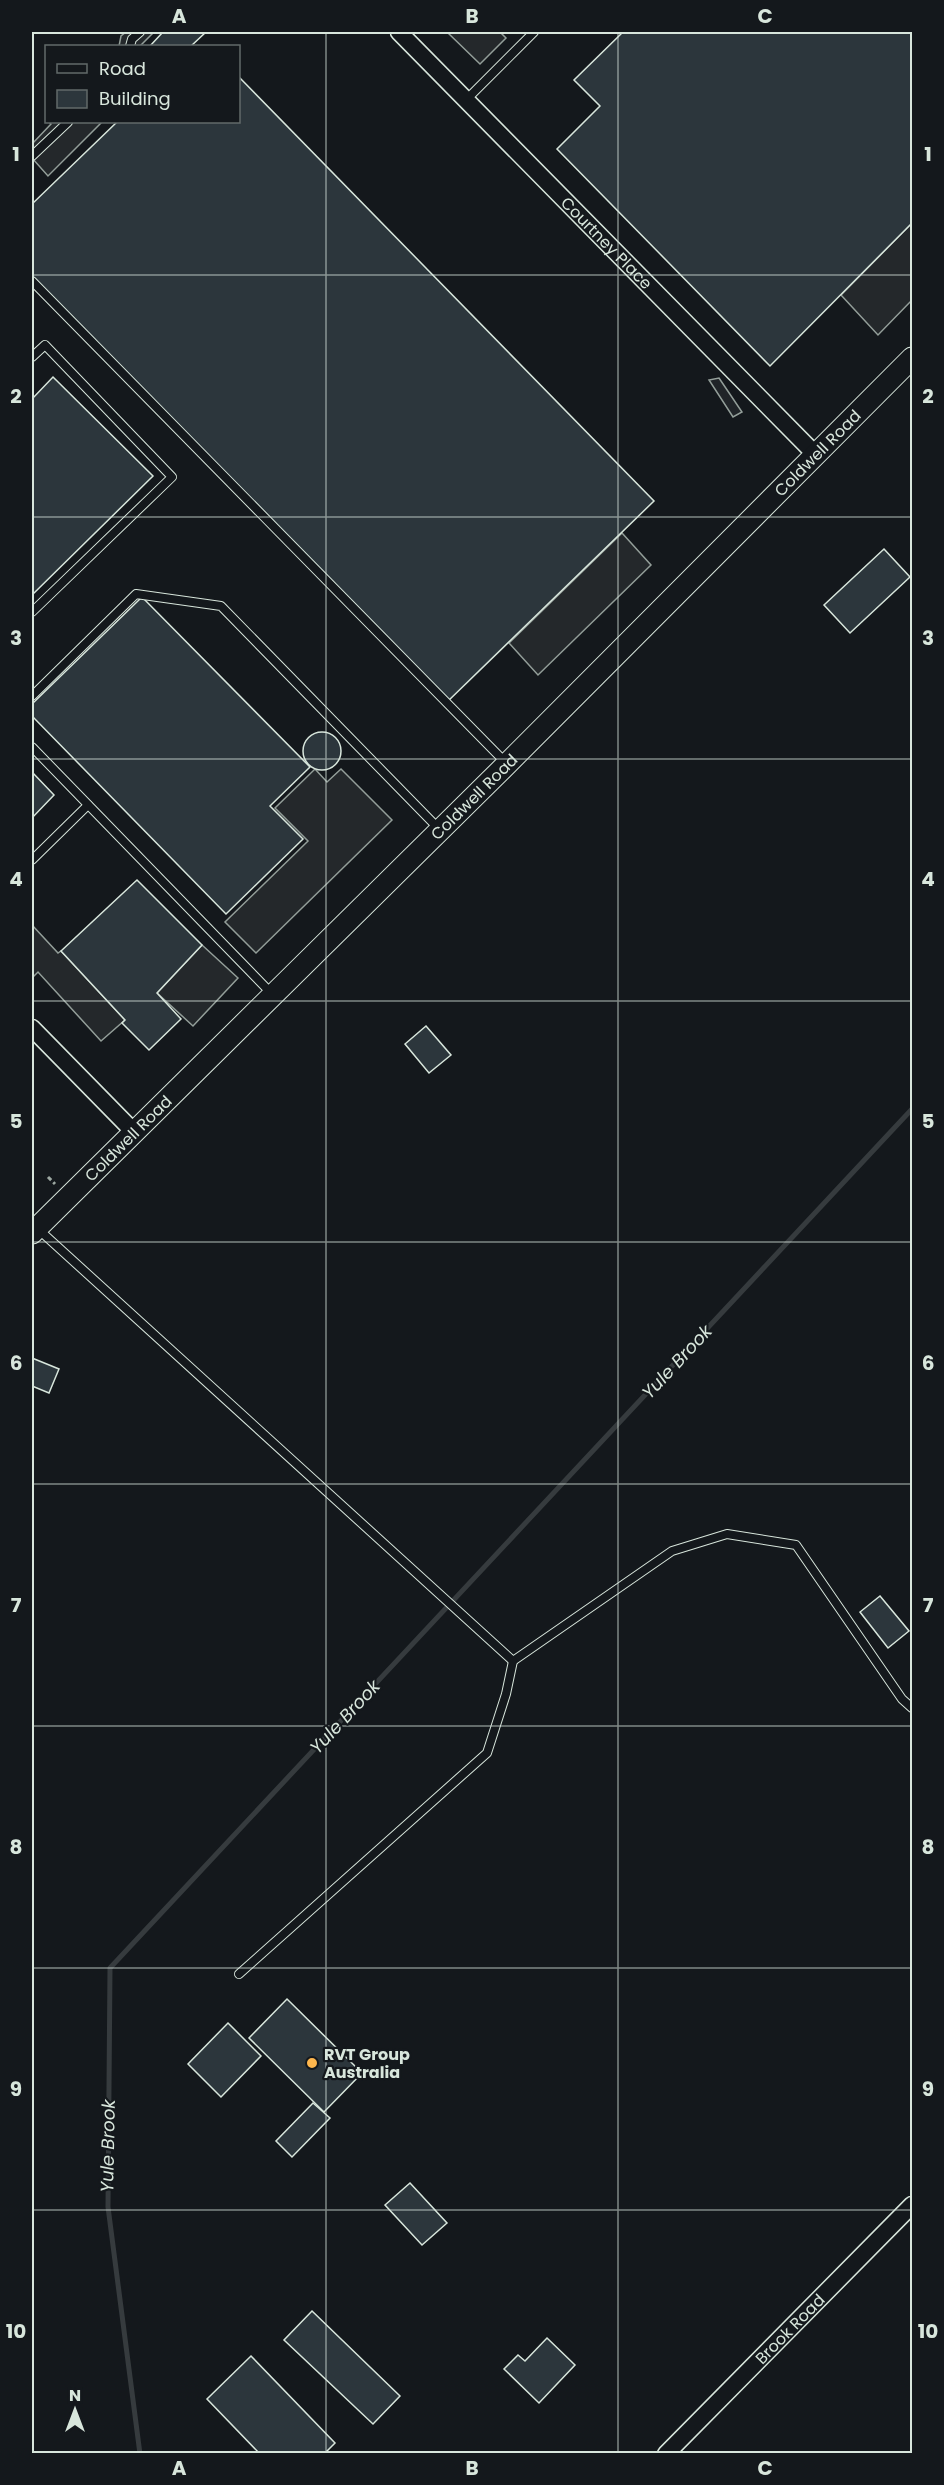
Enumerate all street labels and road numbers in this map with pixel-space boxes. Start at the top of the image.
street label: Courtney Place [556,192,657,295]
street label: Coldwell Road [769,405,866,502]
street label: Coldwell Road [426,749,523,845]
street label: Coldwell Road [80,1090,177,1187]
street label: Brook Road [750,2289,830,2369]

